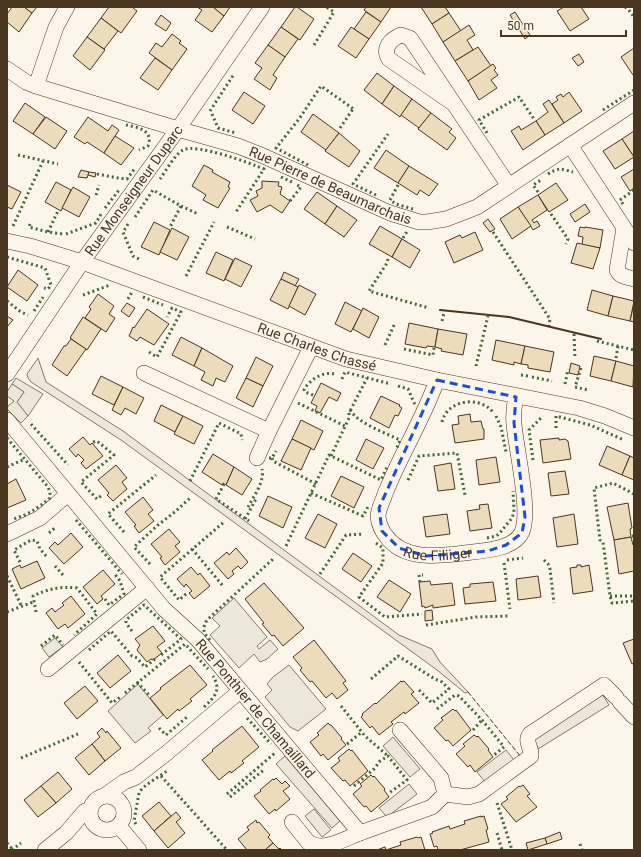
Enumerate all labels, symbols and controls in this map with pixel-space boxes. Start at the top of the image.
scale bar [501,12,626,38]
text: 50 m [507,19,534,33]
street label: Rue Monseigneur Duparc [81,122,186,259]
street label: Rue Pierre de Beaumarchais [247,143,413,227]
street label: Rue Charles Chassé [256,319,378,374]
street label: Rue Filiiger [401,543,473,564]
street label: Rue Ponthier de Chamaillard [192,636,318,781]

